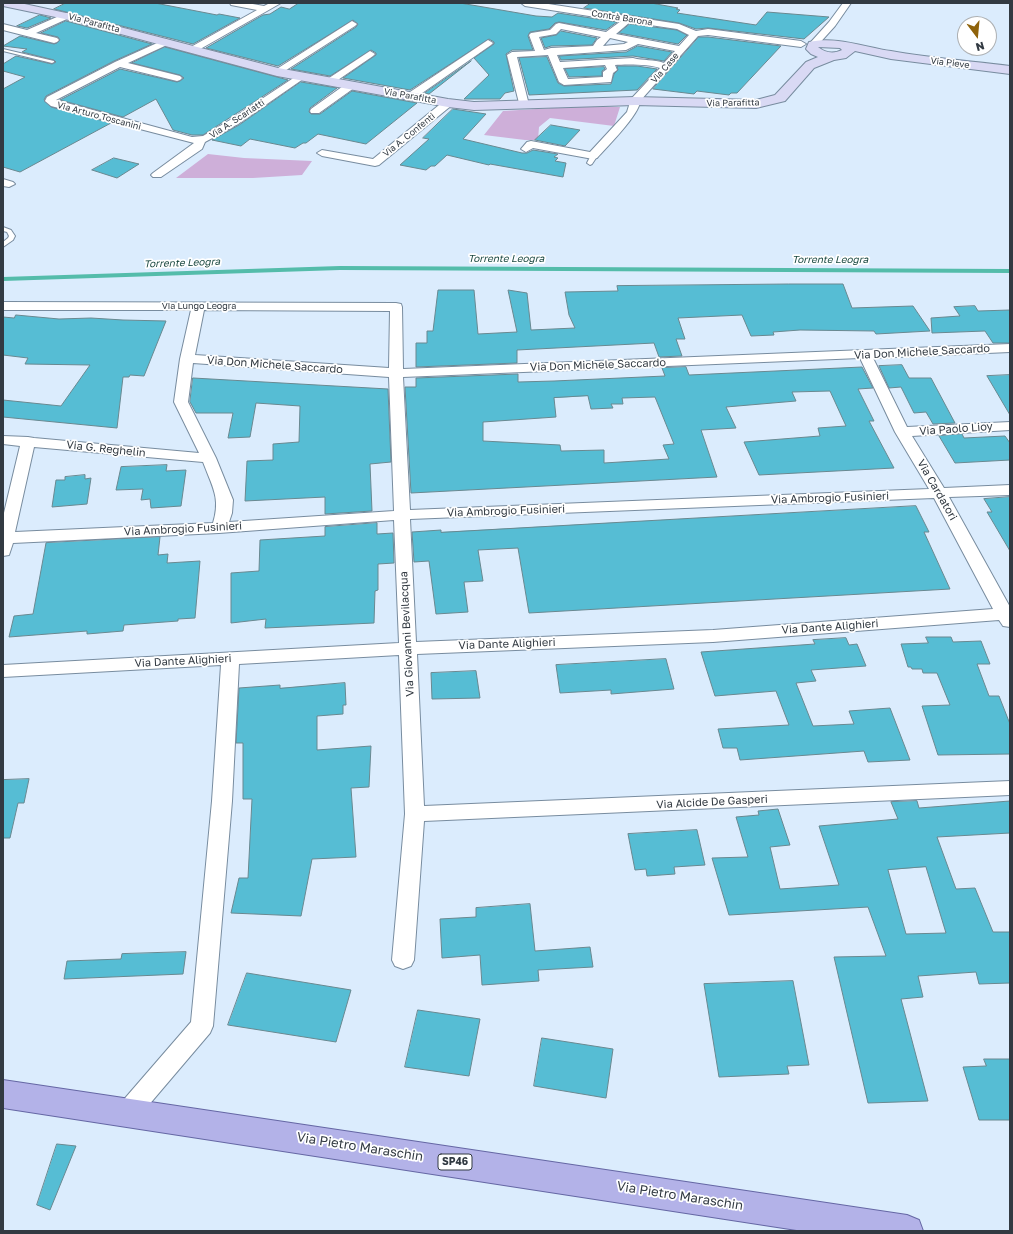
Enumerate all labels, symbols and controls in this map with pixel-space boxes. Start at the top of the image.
street label: Contrà Barona [591,8,653,28]
street label: Via Parafitta [67,11,121,35]
north arrow [957,16,997,56]
text: N [974,40,986,54]
street label: Via Case [649,51,681,85]
street label: Via Pieve [930,55,970,71]
street label: Via Parafitta [383,86,437,106]
street label: Via A. Scarlatti [207,97,267,141]
street label: Via Parafitta [706,97,760,109]
street label: Via Arturo Toscanini [56,100,142,132]
street label: Via A. Confenti [381,111,437,159]
water label: Torrente Leogra [468,253,544,265]
water label: Torrente Leogra [792,254,868,266]
water label: Torrente Leogra [144,256,220,270]
street label: Via Lungo Leogra [162,301,236,311]
street label: Via Don Michele Saccardo [854,342,990,362]
street label: Via Don Michele Saccardo [207,354,343,376]
street label: Via Don Michele Saccardo [530,356,666,374]
street label: Via Paolo Lioy [919,420,993,438]
street label: Via G. Reghelin [66,438,146,460]
street label: Via Cardatori [914,457,960,523]
street label: Via Ambrogio Fusinieri [771,489,889,507]
street label: Via Ambrogio Fusinieri [447,502,565,520]
street label: Via Ambrogio Fusinieri [124,519,242,539]
street label: Via Giovanni Bevilacqua [397,571,417,697]
street label: Via Dante Alighieri [781,617,879,637]
street label: Via Dante Alighieri [458,636,556,652]
street label: Via Dante Alighieri [134,652,232,670]
street label: Via Alcide De Gasperi [656,792,768,812]
street label: Via Pietro Maraschin [296,1129,424,1165]
road number: SP46 [438,1154,472,1170]
street label: Via Pietro Maraschin [616,1178,744,1214]

